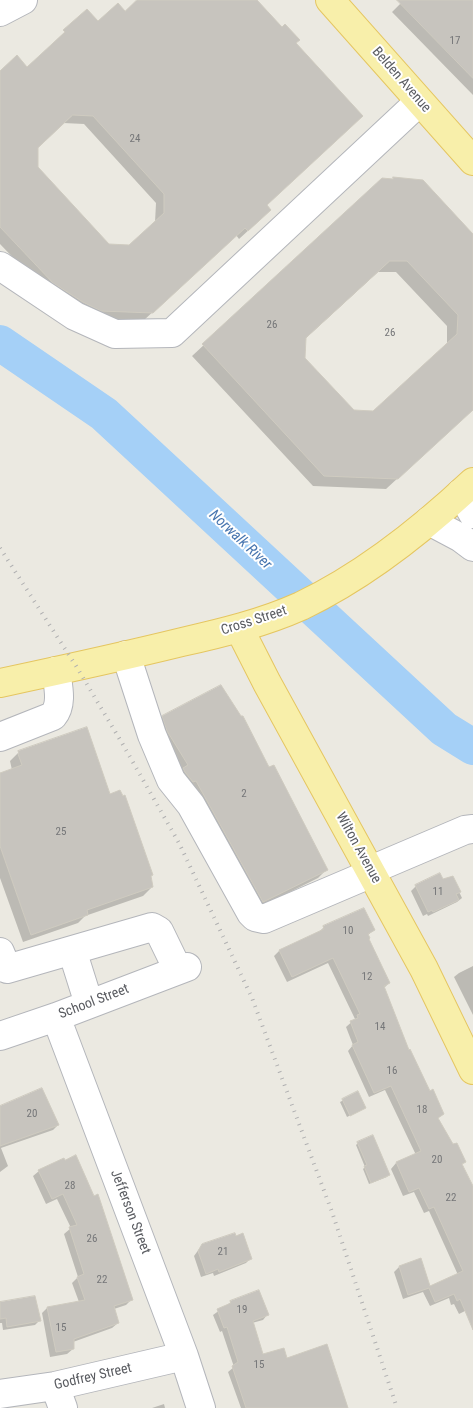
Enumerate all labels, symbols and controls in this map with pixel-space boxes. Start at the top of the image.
house number: 17 [450,34,460,48]
street label: Belden Avenue [368,44,434,116]
house number: 24 [130,132,140,146]
house number: 26 [267,318,277,332]
house number: 26 [385,326,395,340]
water label: Norwalk River [205,506,275,574]
street label: Cross Street [219,603,289,639]
house number: 2 [241,787,247,801]
street label: Wilton Avenue [332,810,384,886]
house number: 25 [56,825,66,839]
house number: 11 [433,885,443,899]
house number: 10 [343,924,353,938]
house number: 12 [362,970,372,984]
street label: School Street [57,981,131,1023]
house number: 14 [375,1020,385,1034]
house number: 16 [387,1064,397,1078]
house number: 18 [417,1103,427,1117]
house number: 20 [27,1107,37,1121]
house number: 20 [432,1153,442,1167]
street label: Jefferson Street [106,1167,154,1257]
house number: 28 [65,1179,75,1193]
house number: 22 [446,1191,456,1205]
house number: 26 [87,1232,97,1246]
house number: 21 [218,1245,228,1259]
house number: 22 [97,1273,107,1287]
house number: 19 [237,1303,247,1317]
house number: 15 [56,1321,66,1335]
house number: 15 [254,1358,264,1372]
street label: Godfrey Street [53,1360,133,1394]

